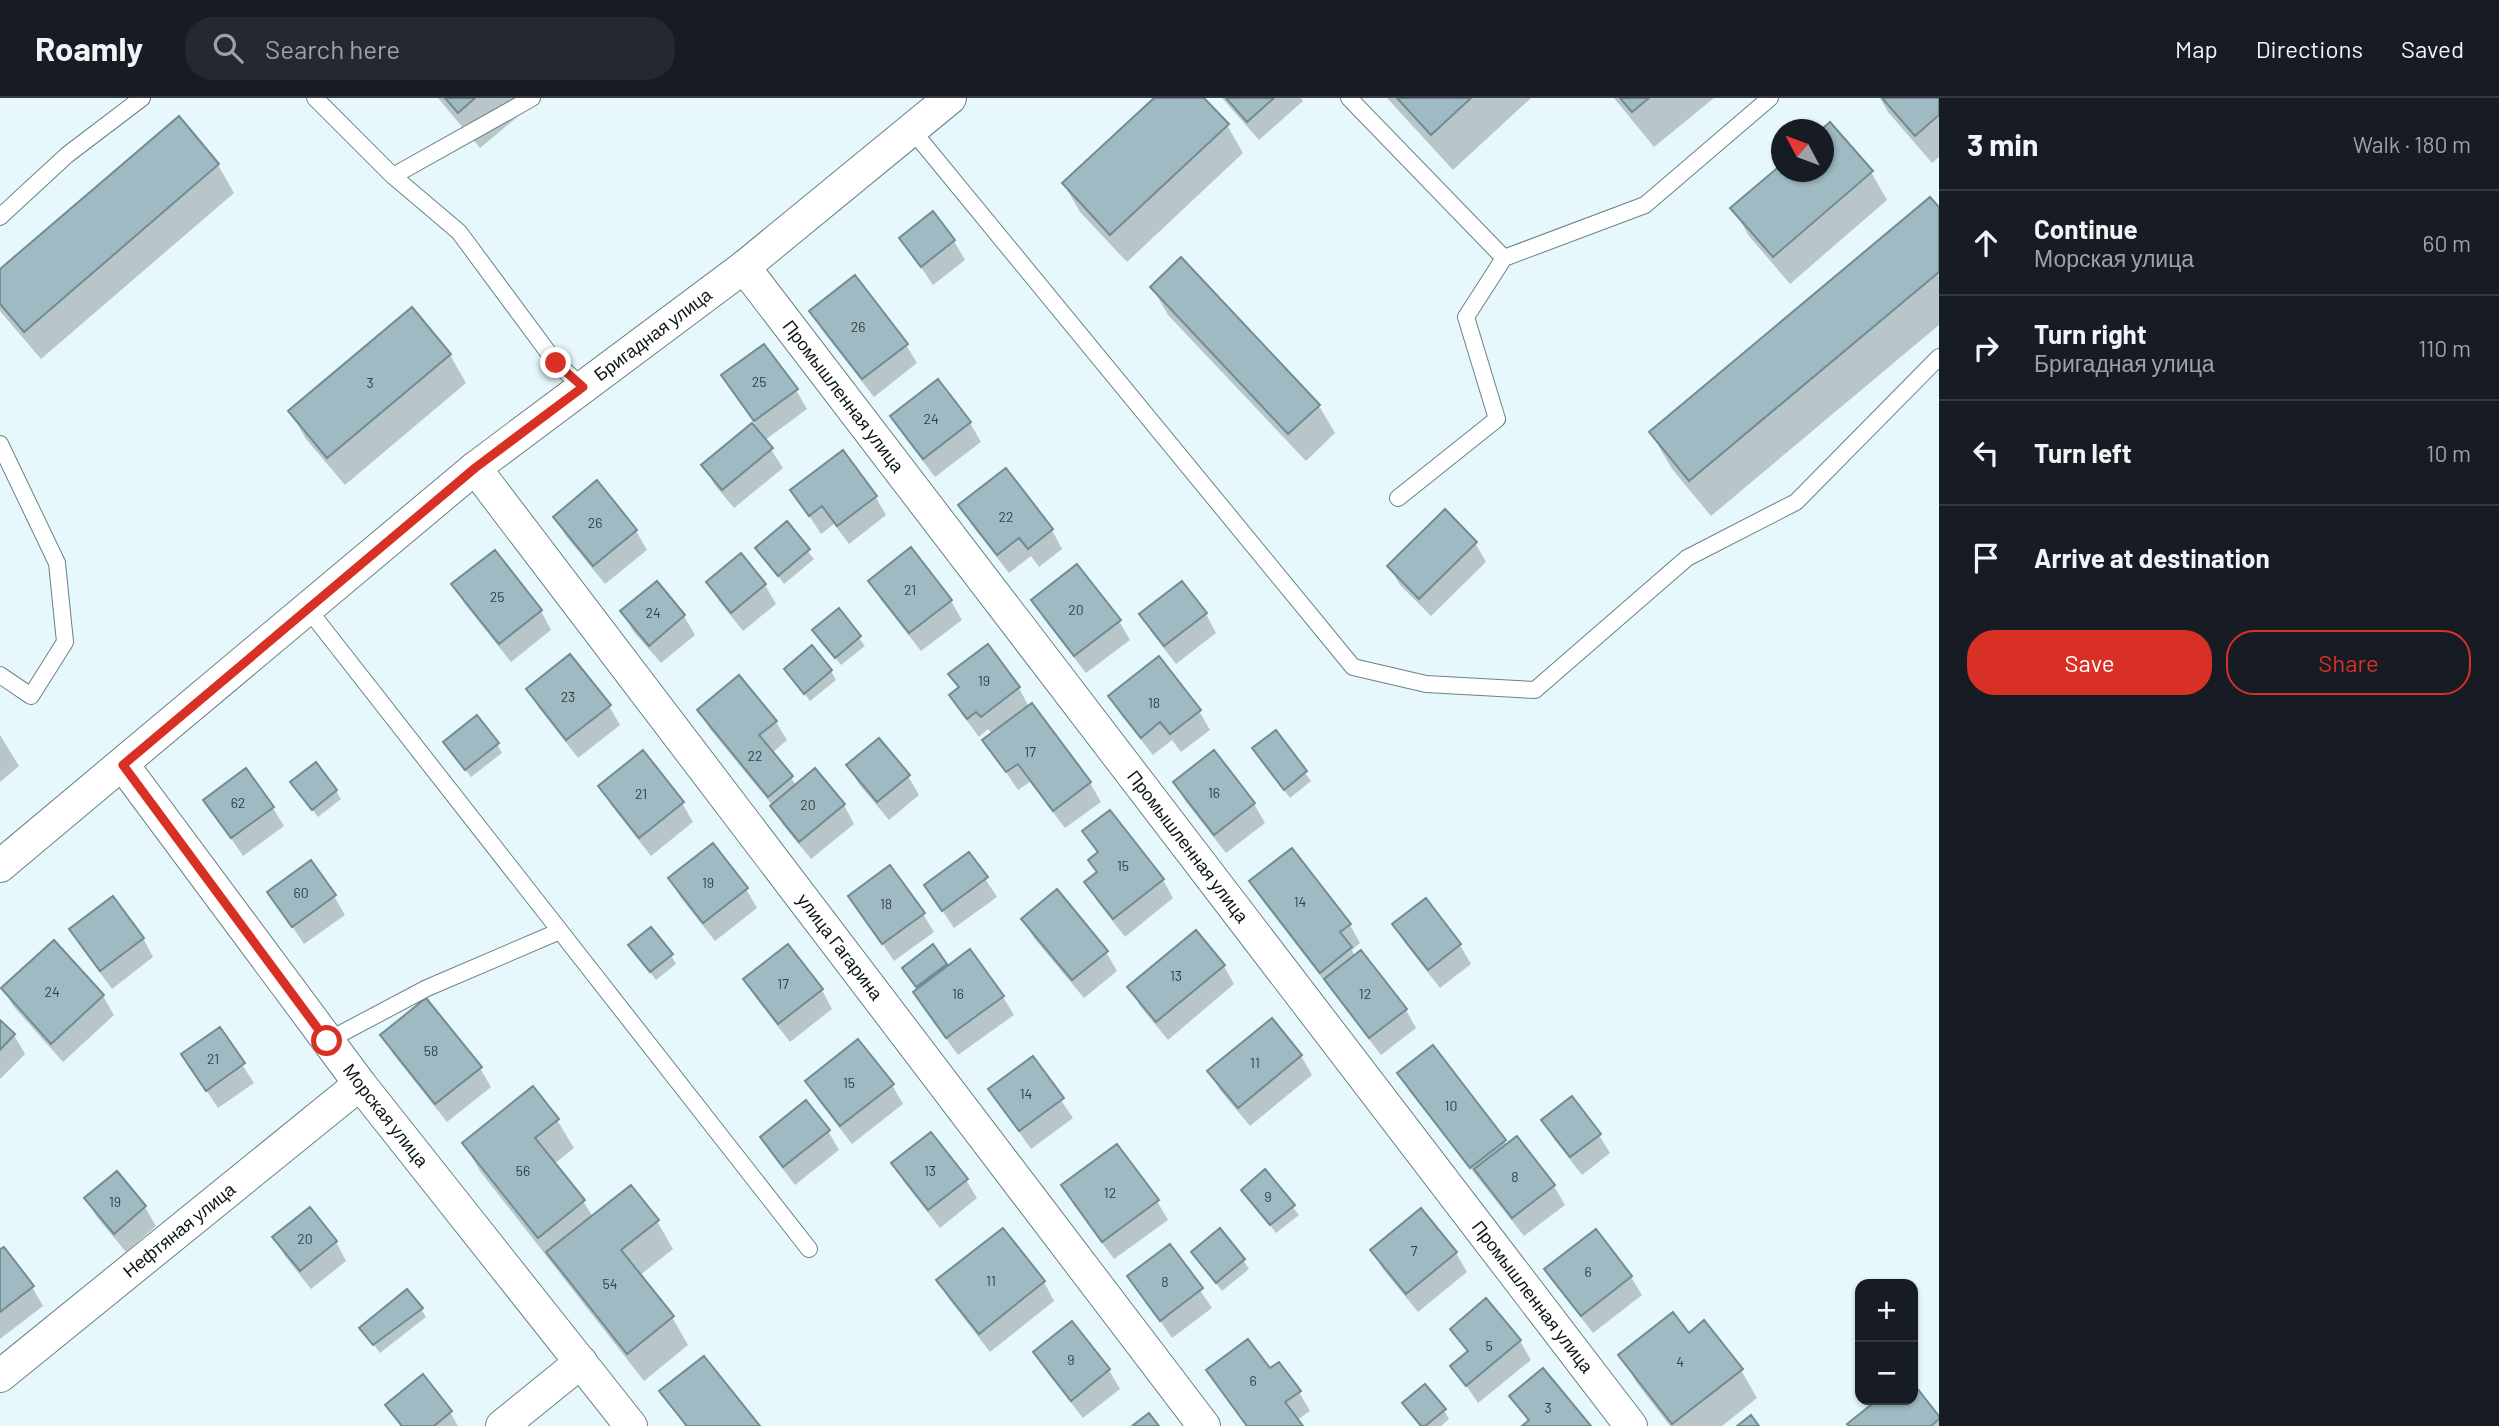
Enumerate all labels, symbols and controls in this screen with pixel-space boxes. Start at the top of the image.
search box [185,17,675,80]
text: Roamly [35,28,143,68]
icon: search [209,29,247,67]
text: Search here [265,33,400,64]
text: Map [2175,34,2218,63]
text: Directions [2256,34,2363,63]
text: Saved [2401,34,2464,63]
north arrow [1771,119,1834,182]
text: 3 min [1967,126,2038,162]
text: Walk · 180 m [2353,130,2471,158]
text: Continue [2034,213,2138,244]
icon: ahead [1967,224,2005,262]
text: 60 m [2423,229,2471,257]
text: Морская улица [2034,244,2194,272]
street label: Бригадная улица [589,282,717,385]
street label: Промышленная улица [779,315,910,477]
house number: 26 [851,318,865,335]
text: Turn right [2034,318,2147,349]
icon: right [1967,329,2005,367]
text: 110 m [2418,334,2471,362]
route end [540,347,571,378]
text: Бригадная улица [2034,349,2215,377]
house number: 25 [752,373,766,390]
house number: 3 [366,374,374,391]
house number: 24 [923,410,939,427]
icon: left [1967,434,2005,472]
text: Turn left [2034,437,2132,468]
text: 10 m [2426,439,2471,467]
house number: 22 [998,508,1014,525]
house number: 26 [588,514,602,531]
icon: arrive [1967,539,2005,577]
text: Arrive at destination [2034,542,2270,573]
house number: 21 [904,581,916,598]
house number: 25 [490,588,504,605]
house number: 20 [1068,601,1084,618]
house number: 24 [645,604,661,621]
button: Save [1967,630,2212,695]
button: Share [2226,630,2471,695]
house number: 19 [978,672,990,689]
house number: 23 [561,688,575,705]
house number: 18 [1148,694,1160,711]
house number: 17 [1024,743,1036,760]
house number: 22 [747,747,763,764]
street label: Промышленная улица [1123,766,1254,927]
house number: 16 [1208,784,1220,801]
house number: 21 [635,785,647,802]
house number: 62 [231,794,245,811]
house number: 20 [800,796,816,813]
house number: 15 [1117,857,1129,874]
house number: 19 [702,874,714,891]
house number: 60 [293,884,309,901]
street label: улица Гагарина [793,889,888,1005]
house number: 14 [1294,893,1306,910]
house number: 18 [880,895,892,912]
house number: 13 [1170,967,1182,984]
house number: 17 [777,975,789,992]
house number: 24 [44,983,60,1000]
house number: 16 [952,985,964,1002]
house number: 12 [1359,985,1371,1002]
route start [311,1025,342,1056]
house number: 58 [424,1042,438,1059]
house number: 21 [207,1050,219,1067]
house number: 11 [1250,1054,1260,1071]
street label: Морская улица [339,1059,434,1172]
house number: 15 [843,1074,855,1091]
house number: 14 [1020,1085,1032,1102]
house number: 10 [1445,1097,1457,1114]
house number: 56 [516,1162,530,1179]
house number: 13 [924,1162,936,1179]
house number: 8 [1511,1168,1519,1185]
street label: Нефтяная улица [118,1177,240,1282]
house number: 12 [1104,1184,1116,1201]
house number: 9 [1264,1188,1272,1205]
house number: 19 [109,1193,121,1210]
street label: Промышленная улица [1468,1216,1599,1378]
house number: 20 [297,1230,313,1247]
house number: 7 [1411,1242,1418,1259]
house number: 6 [1584,1263,1592,1280]
house number: 11 [986,1272,996,1289]
house number: 8 [1161,1273,1169,1290]
house number: 54 [603,1275,617,1292]
map controls [1855,1279,1918,1405]
button: + [1855,1279,1918,1342]
house number: 5 [1485,1337,1493,1354]
button: − [1855,1342,1918,1405]
house number: 9 [1067,1351,1075,1368]
house number: 4 [1676,1353,1684,1370]
house number: 6 [1249,1372,1257,1389]
house number: 3 [1544,1399,1552,1416]

